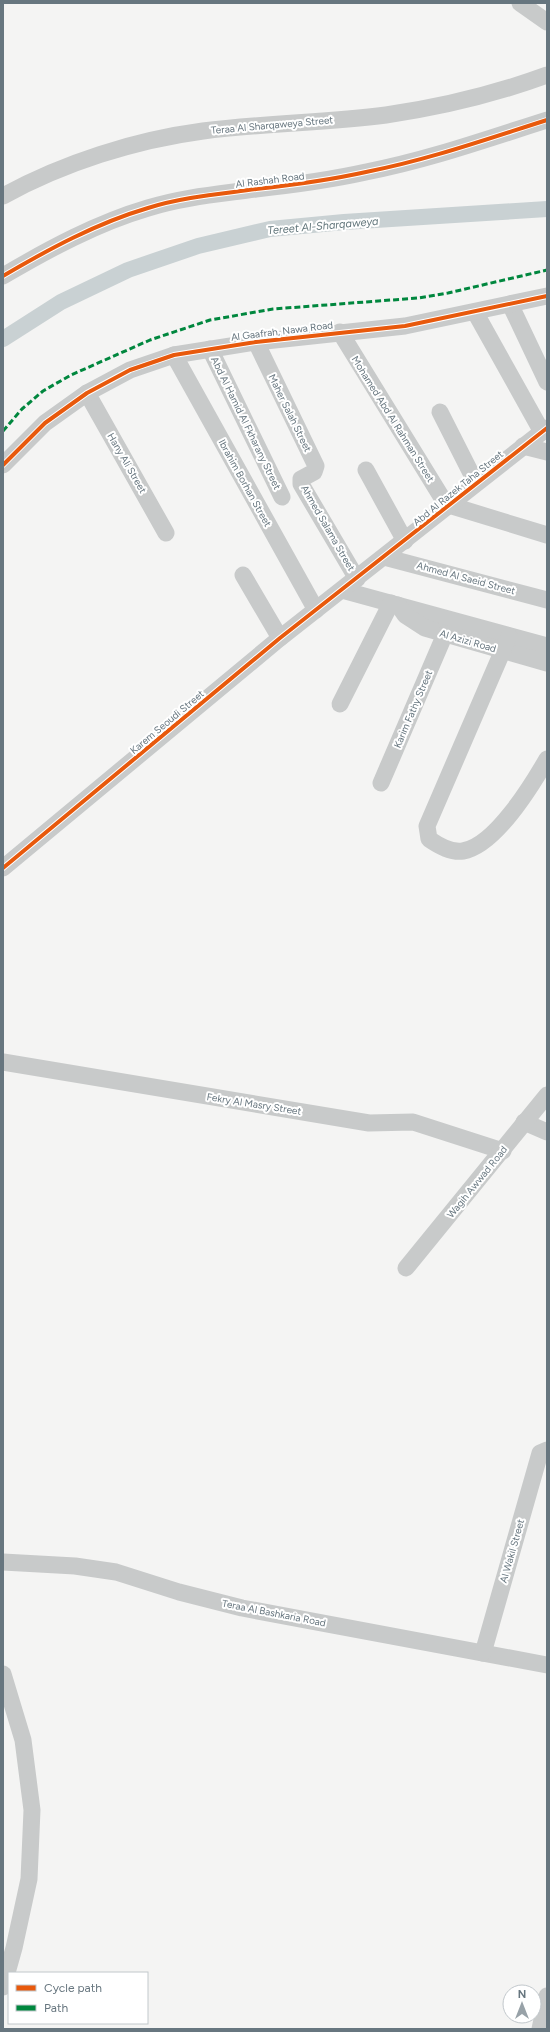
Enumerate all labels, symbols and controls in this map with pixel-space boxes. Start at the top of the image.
street label: Teraa Al Sharqaweya Street [210,113,334,137]
street label: Al Rashah Road [235,169,305,191]
water label: Tereet Al-Sharqaweya [267,215,380,237]
street label: Al Gaafrah, Nawa Road [230,318,334,344]
street label: Abd Al Hamid Al Fkharany Street [208,354,284,492]
street label: Mohamed Abd Al Rahman Street [349,354,437,485]
street label: Maher Salah Street [266,372,315,454]
street label: Hany Ali Street [104,430,150,496]
street label: Ibrahim Borhan Street [216,437,275,529]
street label: Abd Al Razek Taha Street [410,447,506,528]
street label: Ahmed Salama Street [298,483,358,574]
street label: Ahmed Al Saeid Street [415,559,517,597]
street label: Al Azizi Road [438,627,498,655]
street label: Karim Fathy Street [391,668,435,750]
street label: Karem Seoudi Street [127,687,207,757]
street label: Fekry Al Masry Street [206,1090,302,1118]
street label: Wagih Awwad Road [444,1143,510,1221]
street label: Al Wakil Street [497,1517,527,1584]
street label: Teraa Al Bashkaria Road [221,1597,327,1629]
legend [8,1972,148,2024]
text: Cycle path [44,1981,102,1995]
north arrow [502,1984,542,2024]
text: N [518,1988,526,2001]
text: Path [44,2001,68,2015]

